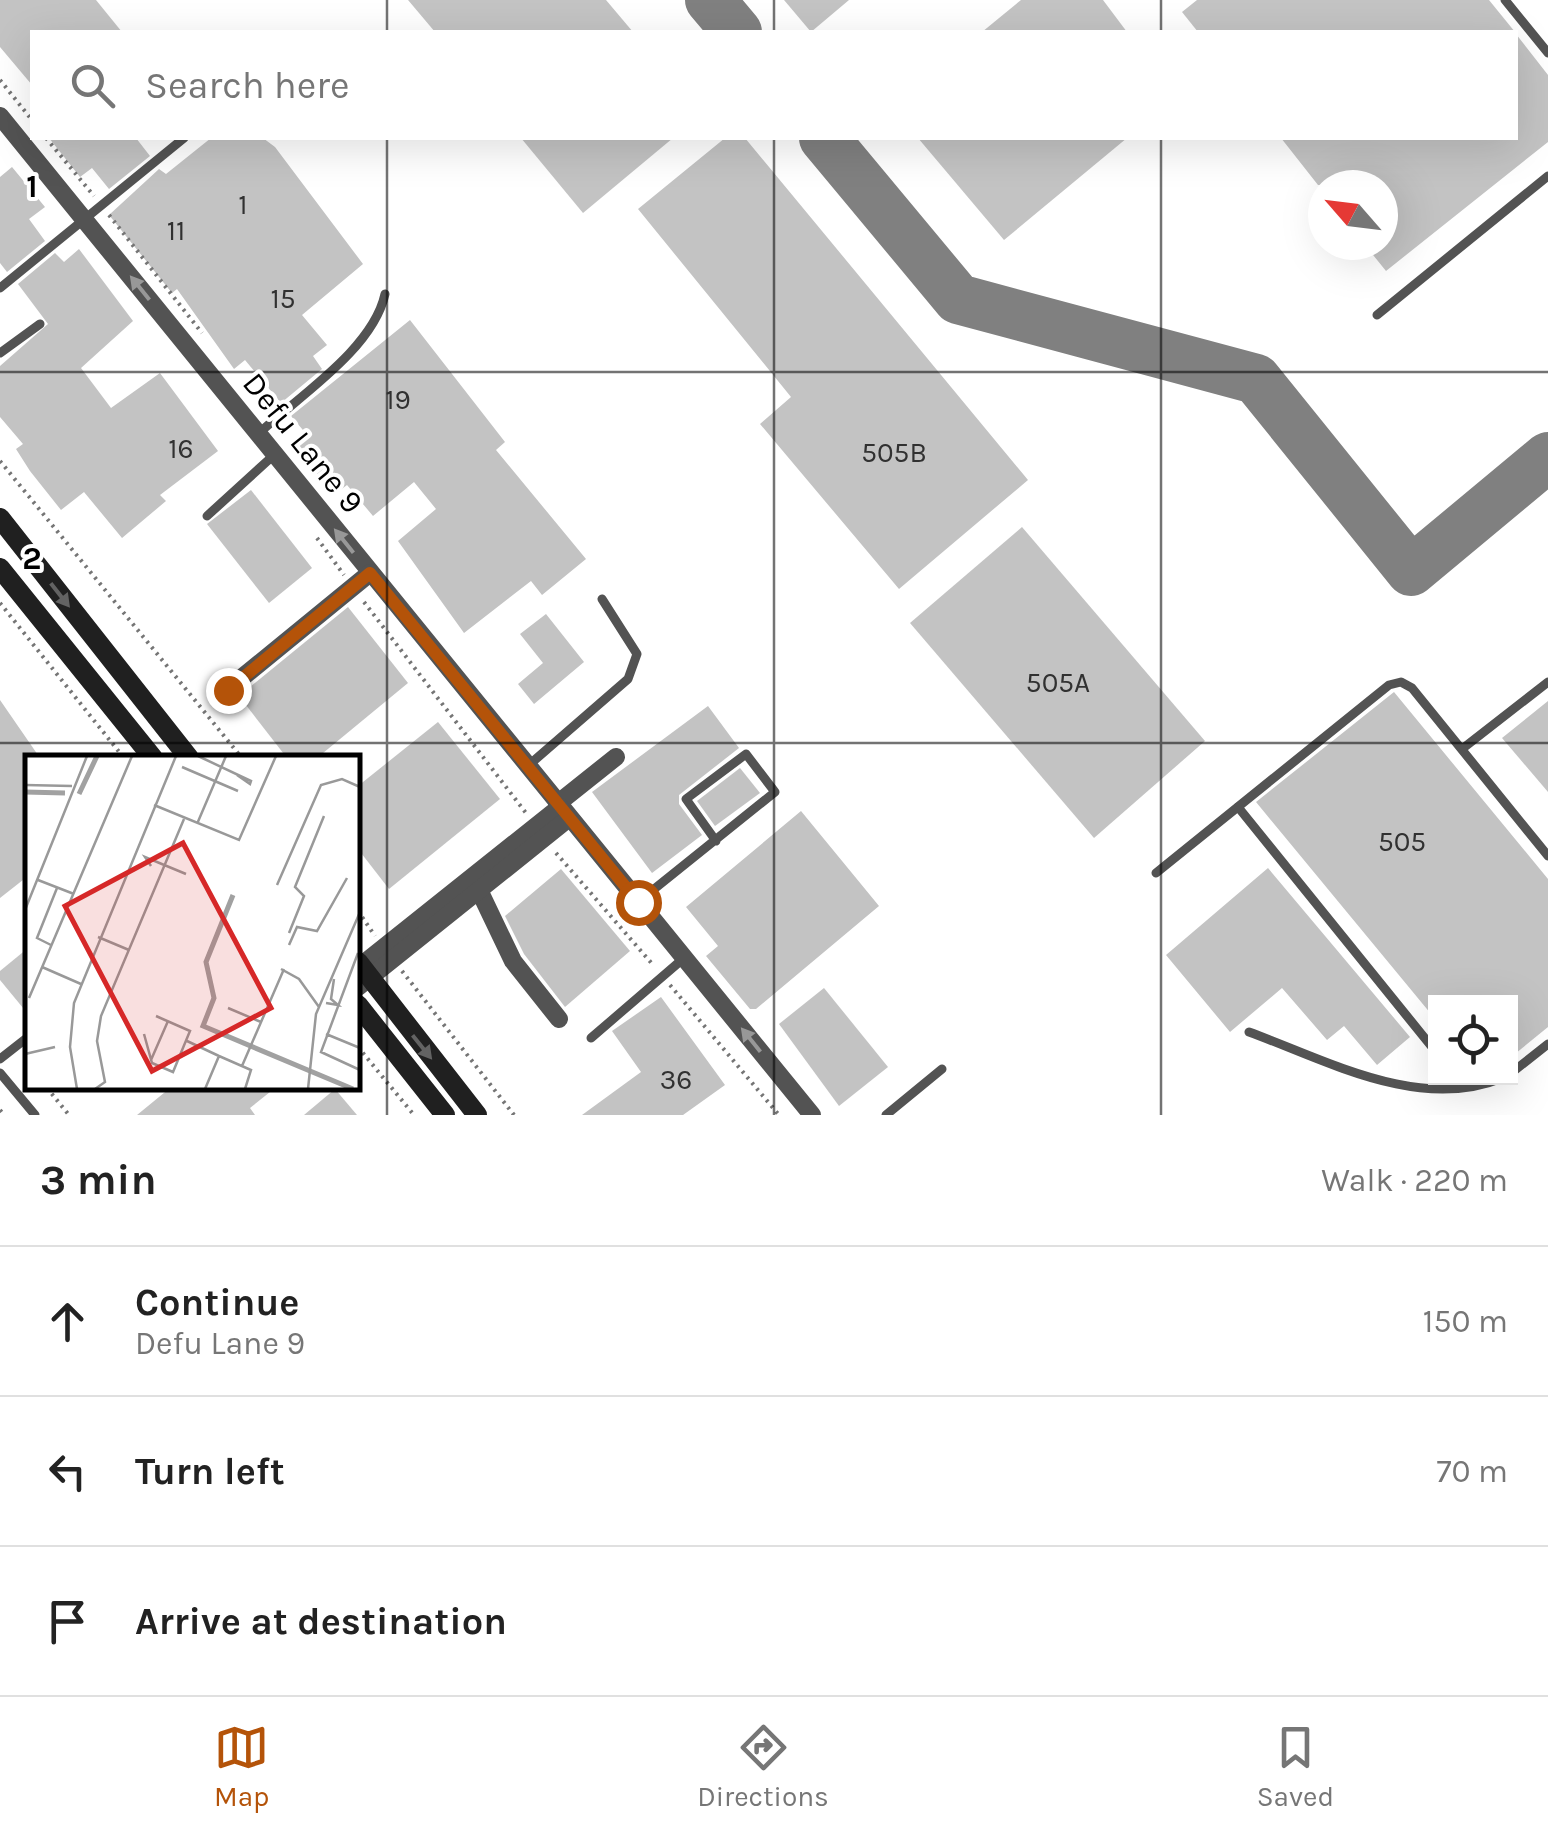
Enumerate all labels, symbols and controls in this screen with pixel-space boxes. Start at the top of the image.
search box [30,30,1518,140]
icon: search [65,58,120,113]
text: Search here [145,63,349,108]
text: 1 [26,168,38,205]
north arrow [1308,170,1398,260]
house number: 1 [238,188,248,221]
house number: 11 [167,214,185,247]
one-way arrow [130,276,151,301]
house number: 15 [270,282,296,315]
street label: Defu Lane 9 [235,365,371,521]
house number: 19 [385,383,411,416]
house number: 16 [168,432,194,465]
house number: 505B [861,436,927,469]
one-way arrow [334,528,355,553]
text: 2 [22,540,42,577]
one-way arrow [49,582,70,608]
house number: 505A [1026,666,1090,699]
route end [206,668,252,714]
inset map [25,755,360,1090]
house number: 505 [1378,825,1426,858]
route start [616,880,662,926]
map controls [1428,995,1518,1085]
button: locate [1428,995,1518,1085]
one-way arrow [741,1027,762,1052]
one-way arrow [411,1035,432,1060]
house number: 36 [660,1063,692,1096]
text: 3 min [40,1155,157,1205]
text: Walk · 220 m [1321,1162,1508,1199]
text: Continue [135,1280,299,1325]
icon: ahead [40,1294,95,1349]
text: 150 m [1423,1303,1508,1340]
text: Defu Lane 9 [135,1325,305,1362]
icon: left [40,1444,95,1499]
text: Turn left [135,1449,285,1494]
text: 70 m [1436,1453,1508,1490]
icon: arrive [40,1594,95,1649]
text: Arrive at destination [135,1599,507,1644]
tab: Map [214,1720,269,1813]
tab: Directions [697,1720,829,1813]
tab: Saved [1257,1720,1334,1813]

